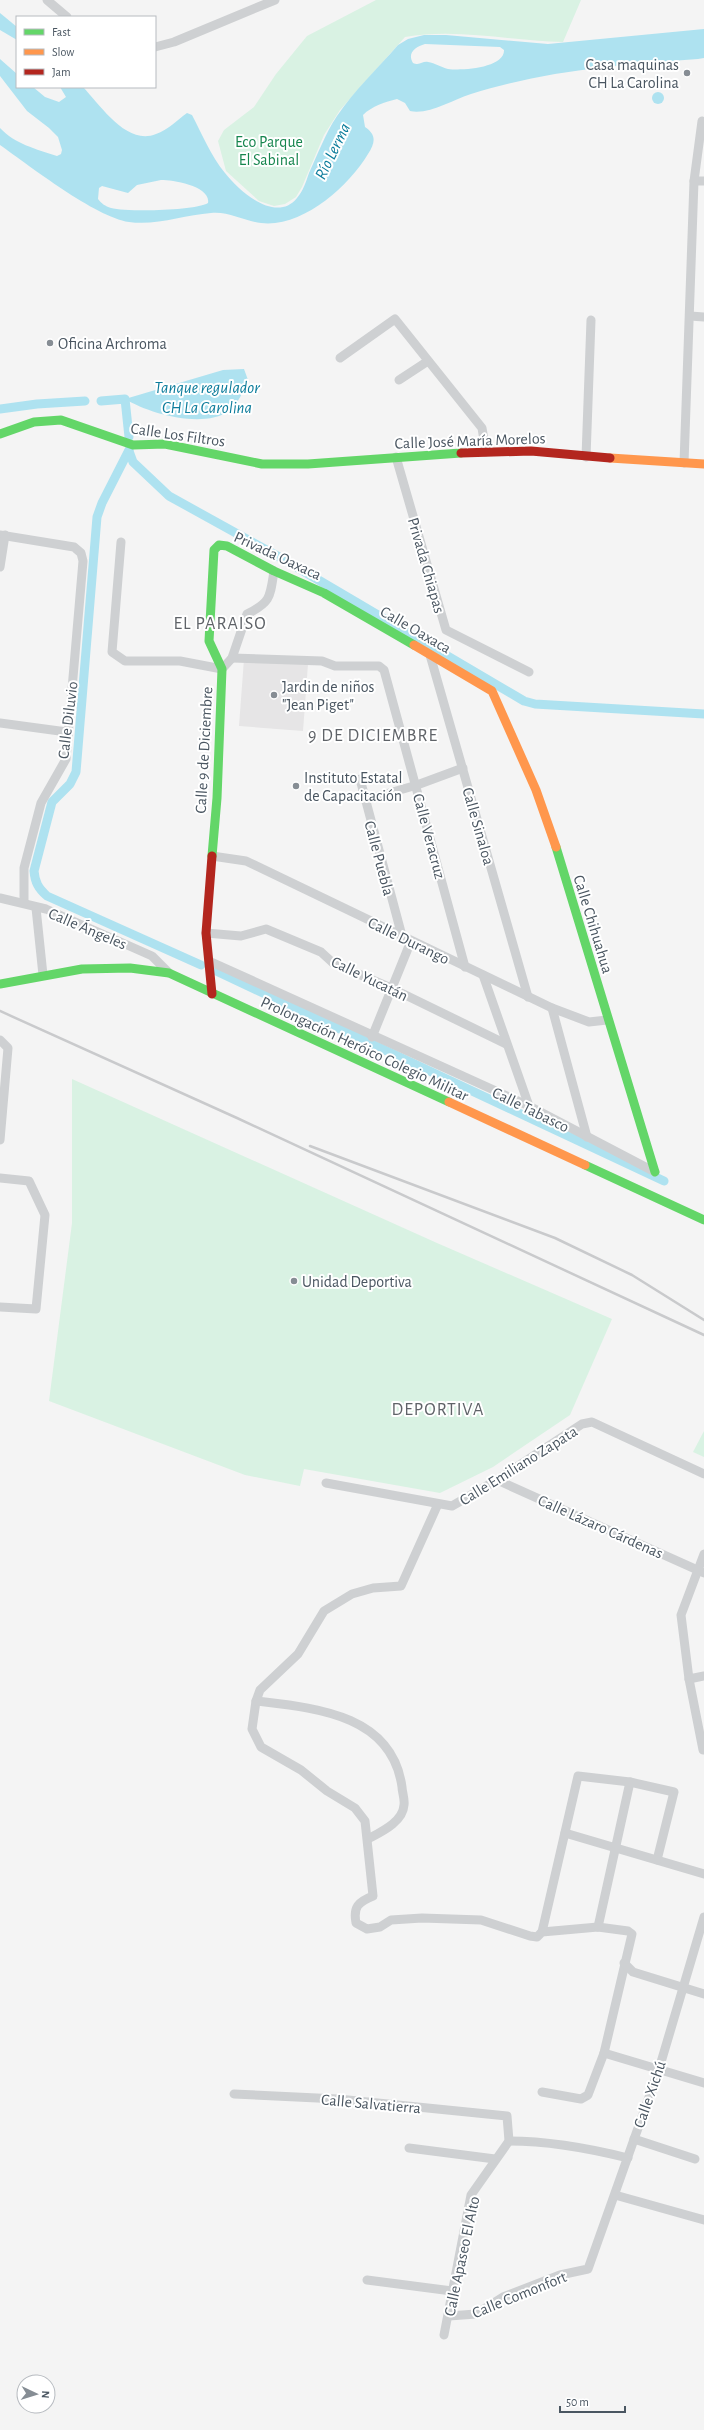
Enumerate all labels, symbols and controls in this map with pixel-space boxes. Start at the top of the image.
legend [16,16,156,88]
text: Fast [52,26,71,38]
text: Slow [52,46,74,58]
place label: Casa maquinas CH La Carolina [585,57,679,91]
text: Jam [52,66,71,78]
marker: Casa maquinas CH La Carolina [682,68,692,78]
water label: Río Lerma [312,120,353,182]
park label: Eco Parque El Sabinal [235,134,303,168]
place label: Oficina Archroma [58,336,167,352]
marker: Oficina Archroma [45,338,55,348]
water label: Tanque regulador CH La Carolina [154,379,260,416]
street label: Calle Los Filtros [130,420,226,450]
street label: Calle José María Morelos [394,430,546,452]
street label: Privada Chiapas [405,516,447,615]
street label: Privada Oaxaca [231,529,324,583]
street label: Calle Oaxaca [377,603,454,656]
district label: EL PARAISO [173,615,267,633]
place label: Jardin de niños "Jean Piget" [282,679,375,713]
street label: Calle Diluvio [55,680,81,760]
street label: Calle 9 de Diciembre [193,686,215,814]
marker: Jardin de niños "Jean Piget" [269,690,279,700]
district label: 9 DE DICIEMBRE [308,727,438,745]
place label: Instituto Estatal de Capacitación [304,770,403,804]
marker: Instituto Estatal de Capacitación [291,781,301,791]
street label: Calle Sinaloa [459,786,497,867]
street label: Calle Veracruz [410,792,448,881]
street label: Calle Puebla [361,819,397,897]
street label: Calle Chihuahua [570,873,616,975]
street label: Calle Ángeles [46,903,130,953]
street label: Calle Durango [365,914,452,967]
street label: Calle Yucatán [329,953,410,1004]
street label: Prolongación Heróico Colegio Militar [258,994,472,1105]
street label: Calle Tabasco [490,1084,572,1135]
place label: Unidad Deportiva [302,1274,412,1290]
marker: Unidad Deportiva [289,1276,299,1286]
district label: DEPORTIVA [392,1401,484,1419]
street label: Calle Emiliano Zapata [457,1423,580,1509]
street label: Calle Lázaro Cárdenas [536,1492,666,1562]
street label: Calle Xichú [631,2059,669,2130]
street label: Calle Salvatierra [320,2092,421,2116]
street label: Calle Apaseo El Alto [441,2195,483,2318]
street label: Calle Comonfort [470,2269,569,2321]
north arrow [16,2374,56,2414]
scale bar [560,2388,625,2414]
text: N [40,2390,51,2399]
text: 50 m [566,2396,589,2408]

